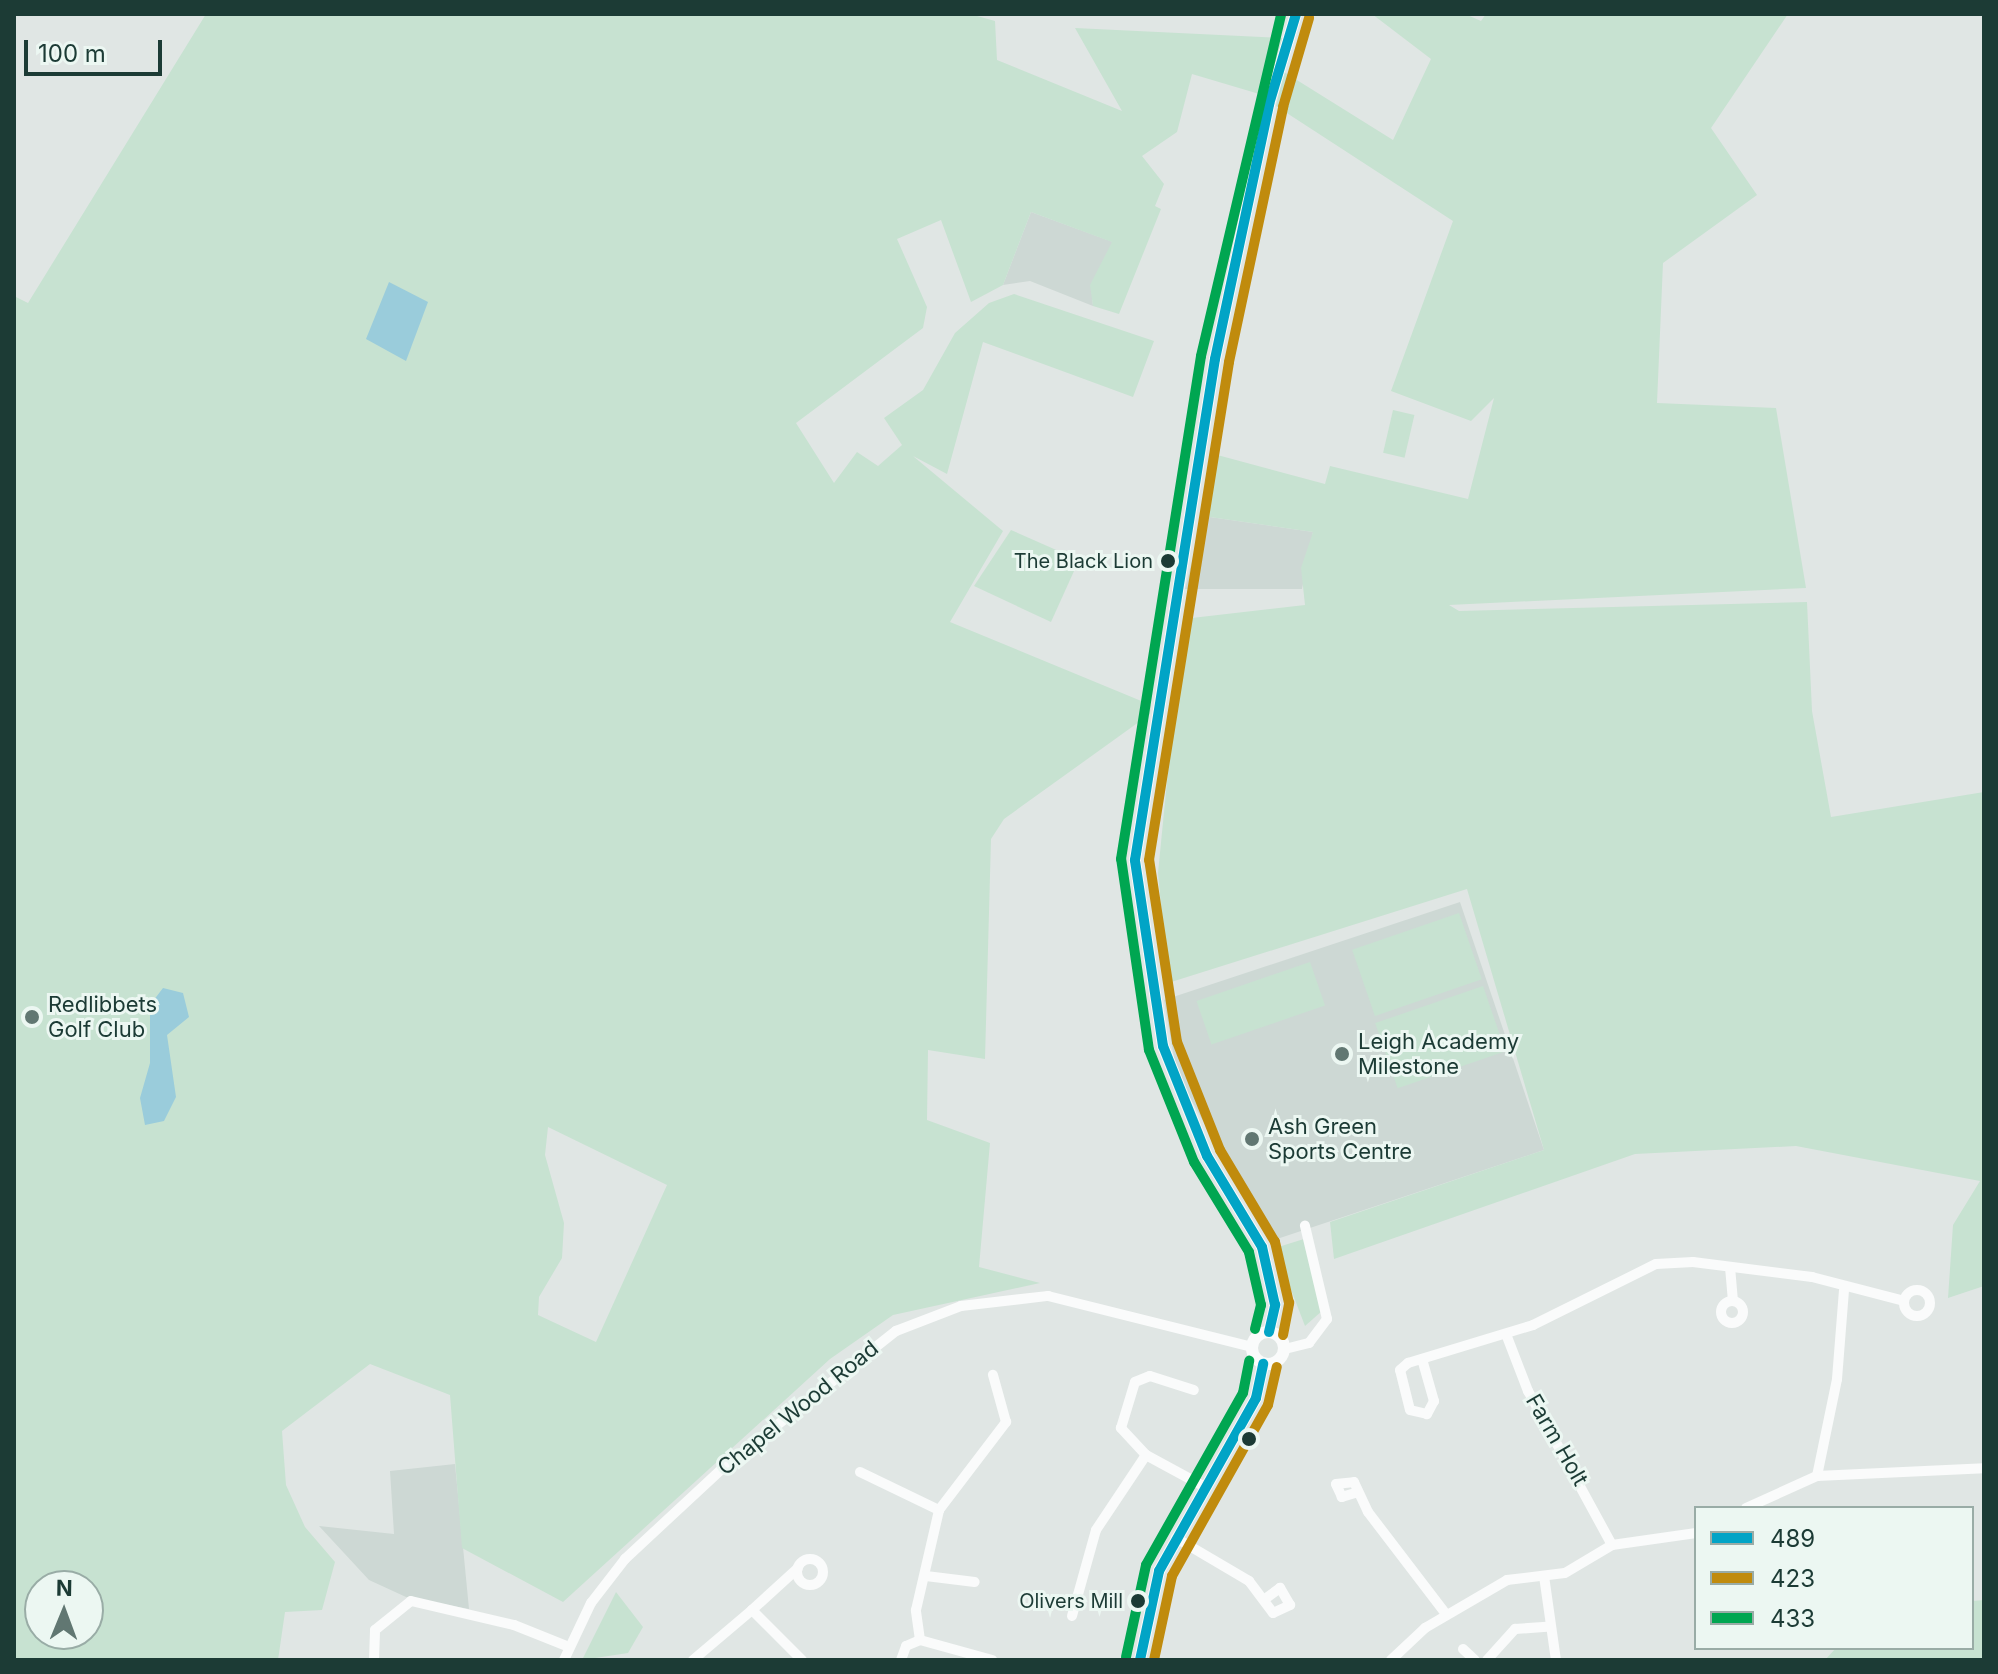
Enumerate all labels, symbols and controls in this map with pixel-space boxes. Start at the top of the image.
scale bar [28,24,166,74]
text: 100 m [38,39,106,68]
place label: The Black Lion [1014,549,1153,573]
marker: The Black Lion [1160,553,1176,569]
place label: Redlibbets Golf Club [48,991,157,1042]
marker: Redlibbets Golf Club [23,1008,41,1026]
place label: Leigh Academy Milestone [1358,1028,1519,1080]
marker: Leigh Academy Milestone [1333,1045,1351,1063]
place label: Ash Green Sports Centre [1268,1113,1412,1164]
marker: Ash Green Sports Centre [1243,1130,1261,1148]
street label: Chapel Wood Road [712,1335,884,1481]
street label: Farm Holt [1520,1390,1594,1490]
unlabelled marker [1241,1431,1257,1447]
legend [1694,1506,1974,1650]
text: 489 [1770,1524,1815,1553]
text: 423 [1770,1564,1815,1593]
north arrow [24,1570,104,1650]
text: N [56,1575,73,1601]
place label: Olivers Mill [1019,1589,1123,1613]
marker: Olivers Mill [1130,1593,1146,1609]
text: 433 [1770,1604,1815,1633]

